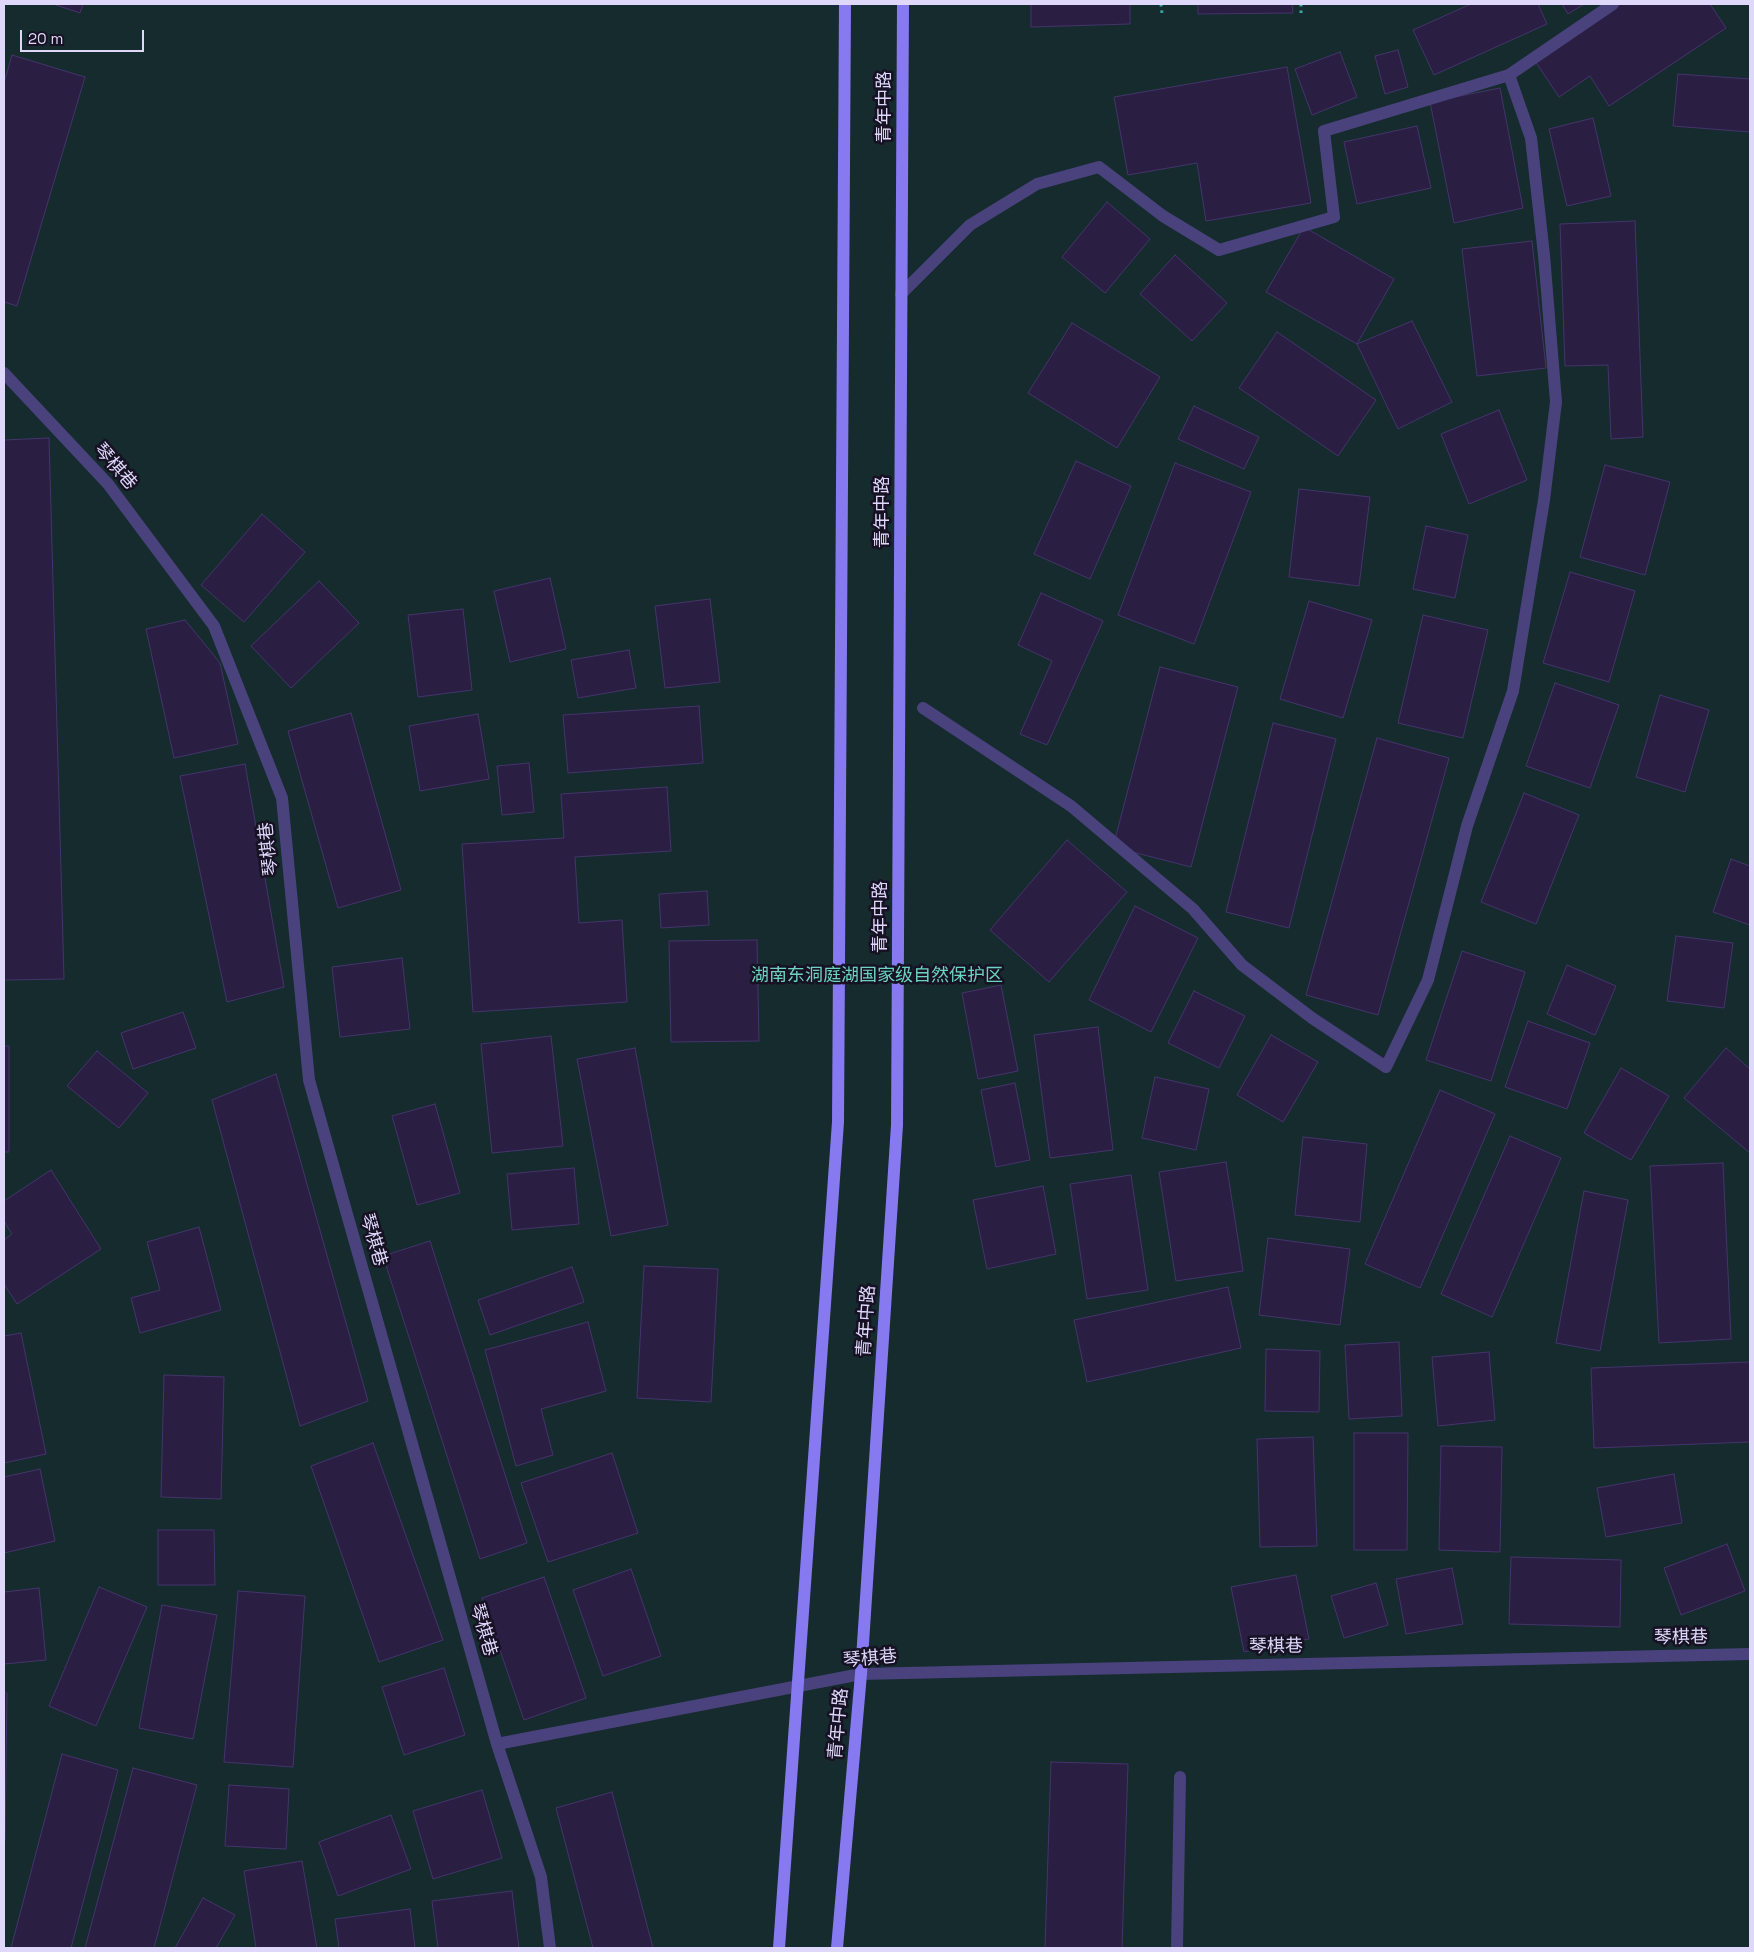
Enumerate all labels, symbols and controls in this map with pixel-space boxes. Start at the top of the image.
scale bar [22,20,146,52]
text: 20 m [28,29,63,48]
street label: 青年中路 [874,71,896,143]
street label: 琴棋巷 [89,440,141,494]
street label: 青年中路 [872,476,894,548]
street label: 琴棋巷 [255,821,283,877]
street label: 青年中路 [870,881,892,953]
park label: 湖南东洞庭湖国家级自然保护区 [751,965,1003,987]
street label: 琴棋巷 [355,1211,391,1269]
street label: 青年中路 [854,1284,880,1358]
street label: 琴棋巷 [465,1601,501,1659]
street label: 琴棋巷 [1654,1627,1708,1649]
street label: 琴棋巷 [1249,1636,1303,1658]
street label: 琴棋巷 [842,1646,898,1672]
street label: 青年中路 [825,1687,853,1761]

